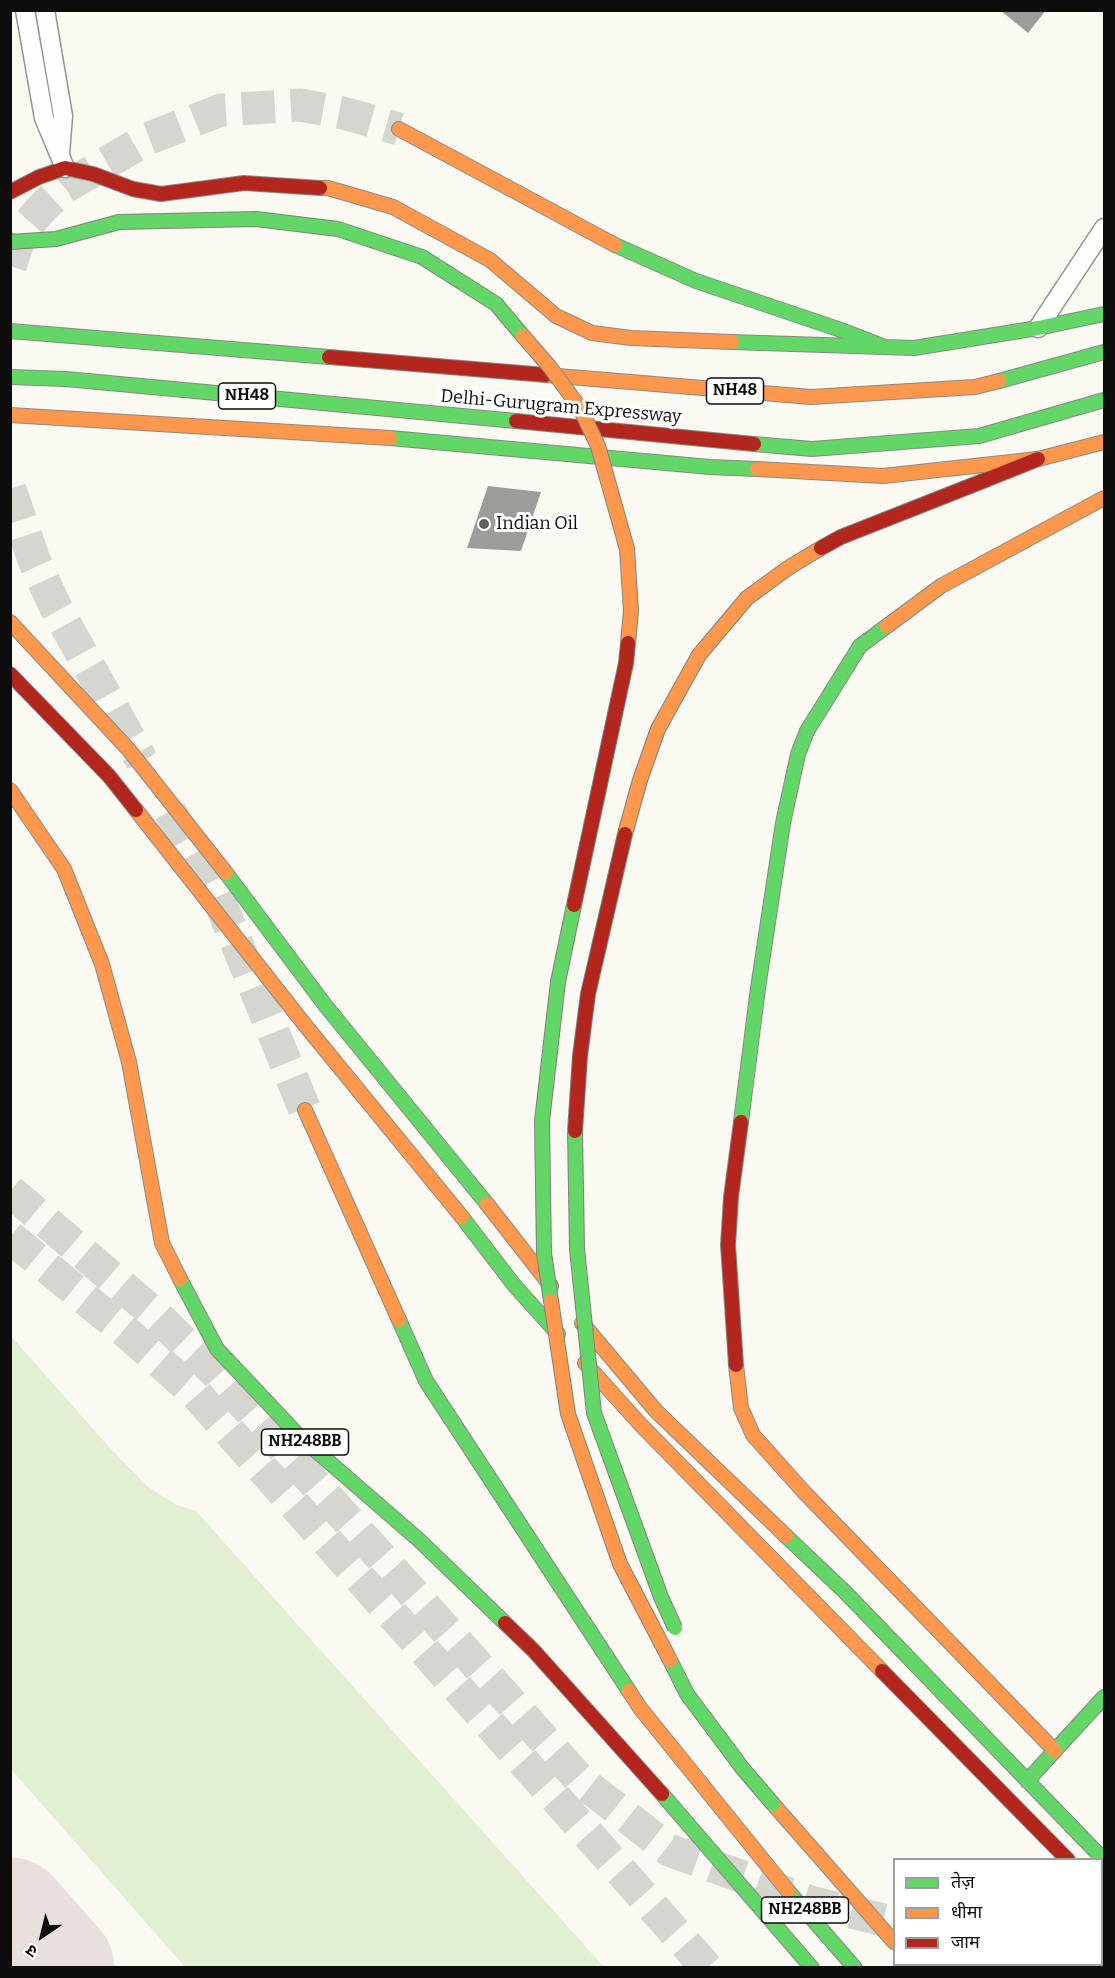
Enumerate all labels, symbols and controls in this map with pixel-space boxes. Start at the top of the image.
road number: NH48 [706,378,764,404]
road number: NH48 [218,383,276,409]
street label: Delhi-Gurugram Expressway [440,386,682,428]
place label: Indian Oil [496,513,578,535]
marker: Indian Oil [477,517,491,531]
road number: NH248BB [262,1429,348,1455]
legend [893,1858,1103,1966]
text: तेज़ [951,1871,975,1893]
road number: NH248BB [762,1897,848,1923]
text: धीमा [951,1901,982,1923]
north arrow [12,1906,72,1966]
text: जाम [951,1931,980,1953]
text: उ [22,1941,41,1962]

